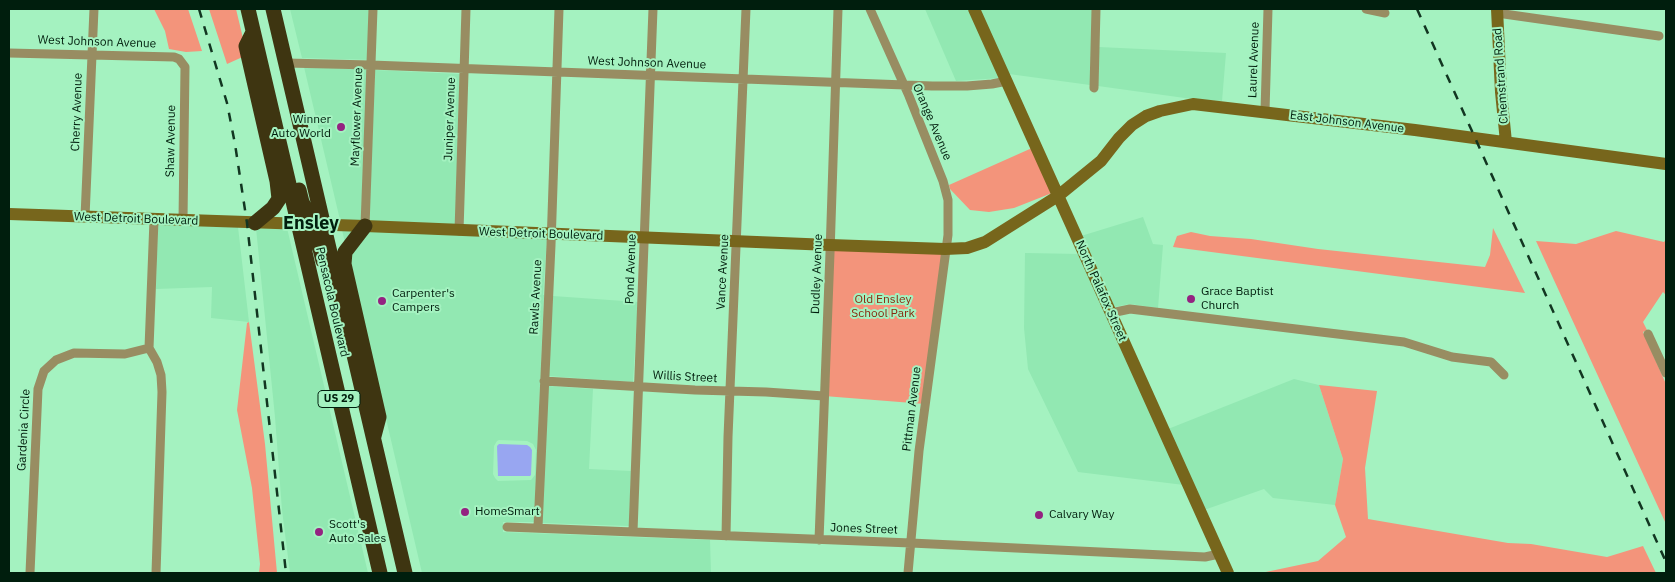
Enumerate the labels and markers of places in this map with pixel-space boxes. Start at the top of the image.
place label: Winner Auto World [271,113,331,141]
marker: Winner Auto World [335,121,347,133]
place label: Grace Baptist Church [1201,285,1274,313]
place label: Carpenter's Campers [392,287,455,315]
marker: Grace Baptist Church [1185,293,1197,305]
marker: Carpenter's Campers [376,295,388,307]
place label: HomeSmart [475,505,540,519]
marker: HomeSmart [459,506,471,518]
place label: Calvary Way [1049,508,1114,522]
marker: Calvary Way [1033,509,1045,521]
place label: Scott's Auto Sales [329,518,386,546]
marker: Scott's Auto Sales [313,526,325,538]

